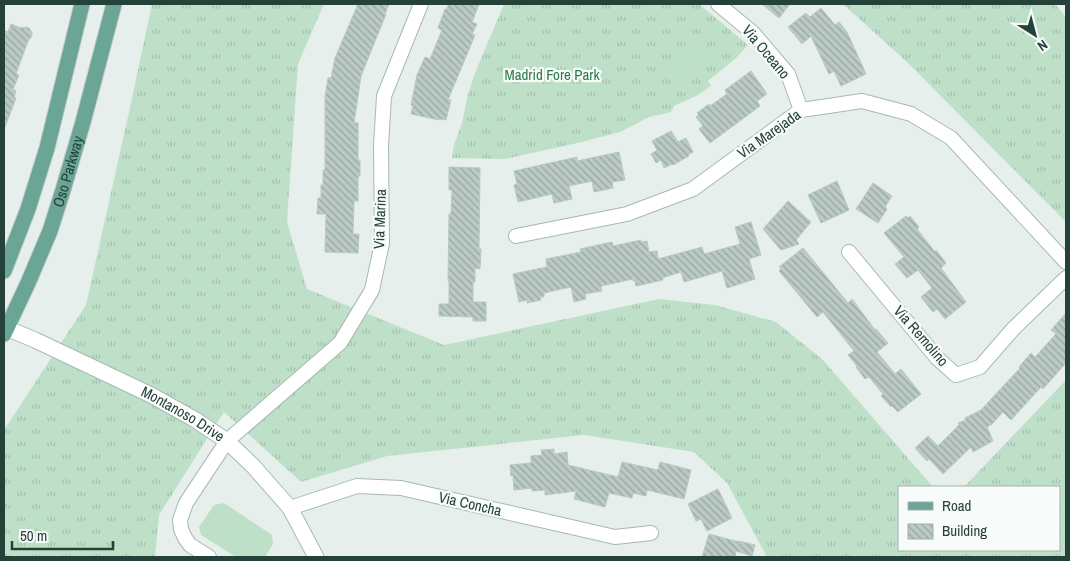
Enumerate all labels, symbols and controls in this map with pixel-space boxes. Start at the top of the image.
north arrow [1010,10,1060,60]
street label: Via Oceano [738,20,795,83]
text: N [1034,36,1051,55]
park label: Madrid Fore Park [504,64,600,85]
street label: Via Marejada [733,104,805,163]
street label: Oso Parkway [47,133,89,210]
street label: Via Marina [368,189,391,249]
street label: Via Remolino [889,301,954,371]
street label: Montanoso Drive [138,381,229,447]
street label: Via Concha [437,486,504,521]
legend [898,486,1060,551]
text: Road [942,495,971,516]
scale bar [12,518,114,550]
text: Building [942,520,987,541]
text: 50 m [20,525,47,546]

